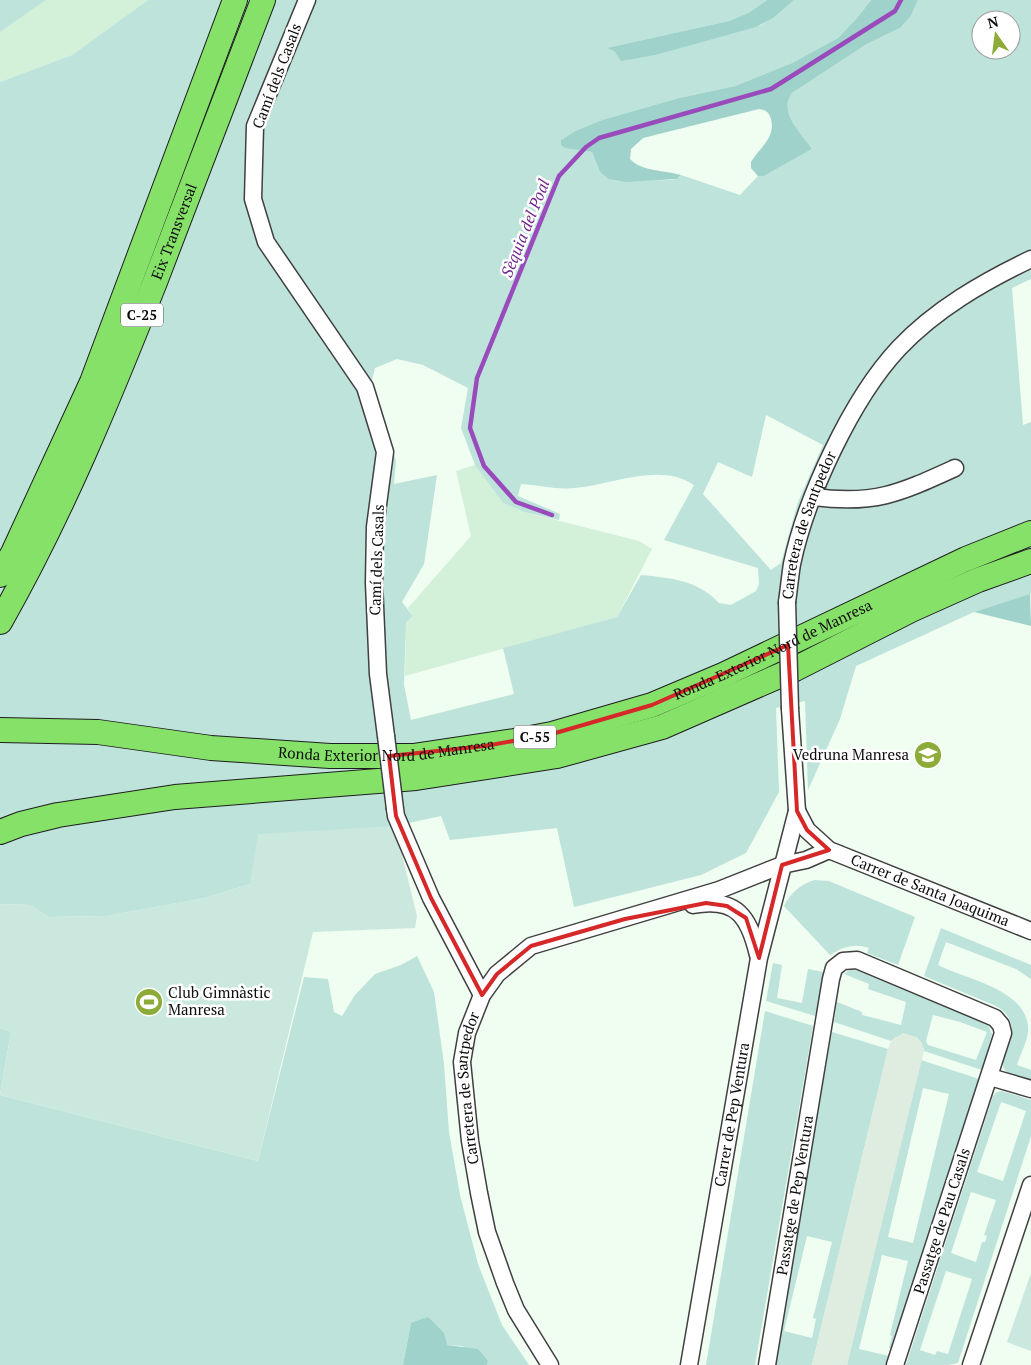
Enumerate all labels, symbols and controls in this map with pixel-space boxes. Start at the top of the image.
north arrow [971,10,1021,60]
text: N [985,11,1001,32]
street label: Camí dels Casals [247,20,305,131]
water label: Sèquia del Poal [495,175,555,280]
street label: Eix Transversal [146,180,201,282]
road number: C-25 [121,304,163,326]
street label: Carretera de Santpedor [777,447,840,600]
street label: Camí dels Casals [364,504,388,616]
street label: Ronda Exterior Nord de Manresa [670,594,875,704]
road number: C-55 [514,726,556,749]
street label: Ronda Exterior Nord de Manresa [278,733,496,765]
school or university icon: Vedruna Manresa [913,740,943,770]
place label: Vedruna Manresa [793,744,909,764]
street label: Carrer de Santa Joaquima [848,849,1013,931]
place label: Club Gimnàstic Manresa [168,982,270,1019]
sports icon: Club Gimnàstic Manresa [134,987,164,1017]
street label: Carretera de Santpedor [451,1008,484,1166]
street label: Carrer de Pep Ventura [709,1040,753,1188]
street label: Passatge de Pep Ventura [771,1113,817,1277]
street label: Passatge de Pau Casals [908,1145,974,1296]

